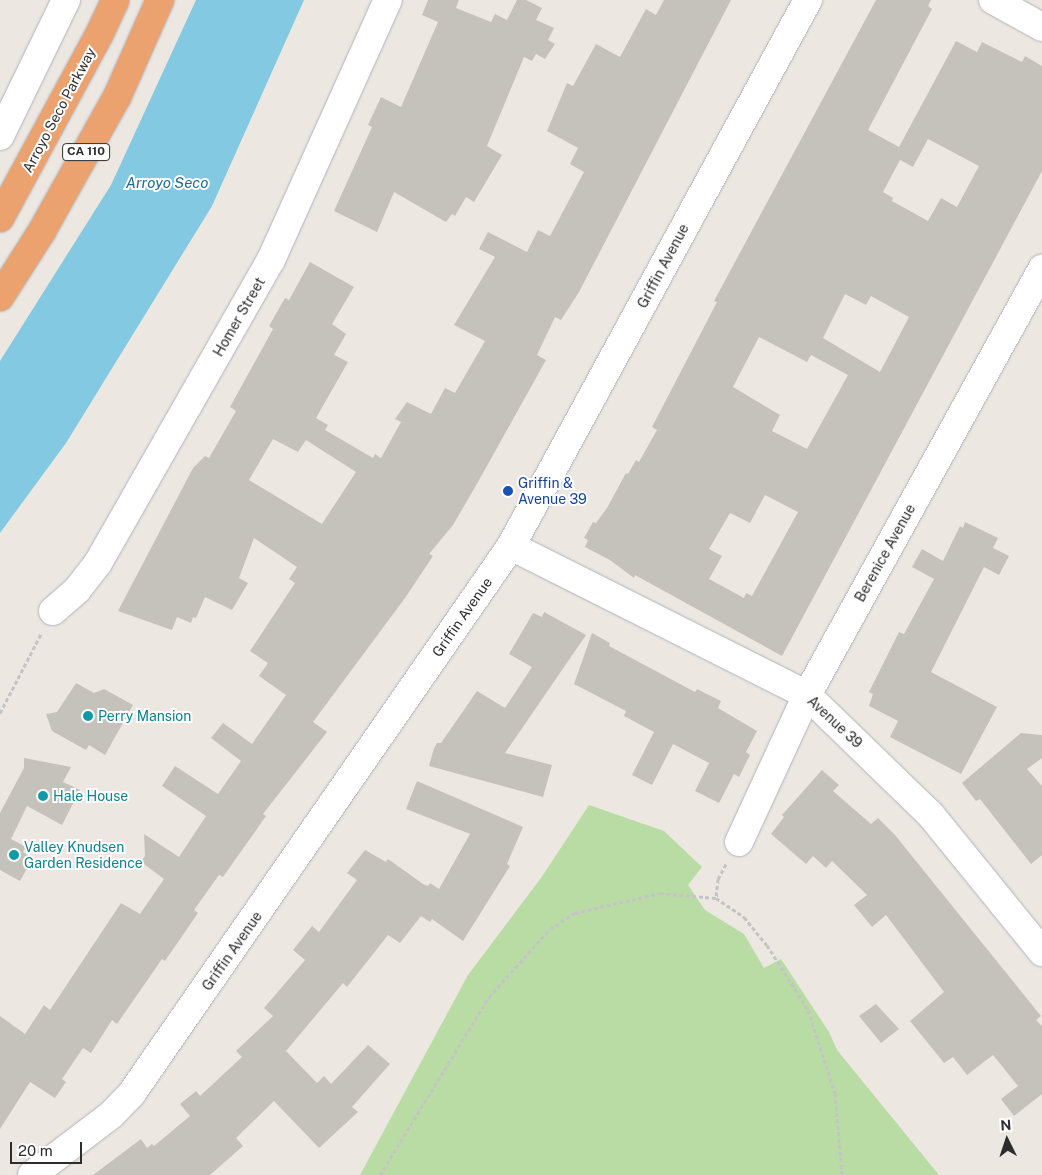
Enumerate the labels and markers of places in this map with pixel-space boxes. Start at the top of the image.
place label: Griffin & Avenue 39 [518,475,587,508]
marker: Griffin & Avenue 39 [502,485,514,497]
place label: Perry Mansion [98,708,191,724]
marker: Perry Mansion [82,710,94,722]
place label: Hale House [53,788,128,804]
marker: Hale House [37,790,49,802]
place label: Valley Knudsen Garden Residence [24,839,143,872]
marker: Valley Knudsen Garden Residence [8,849,20,861]

